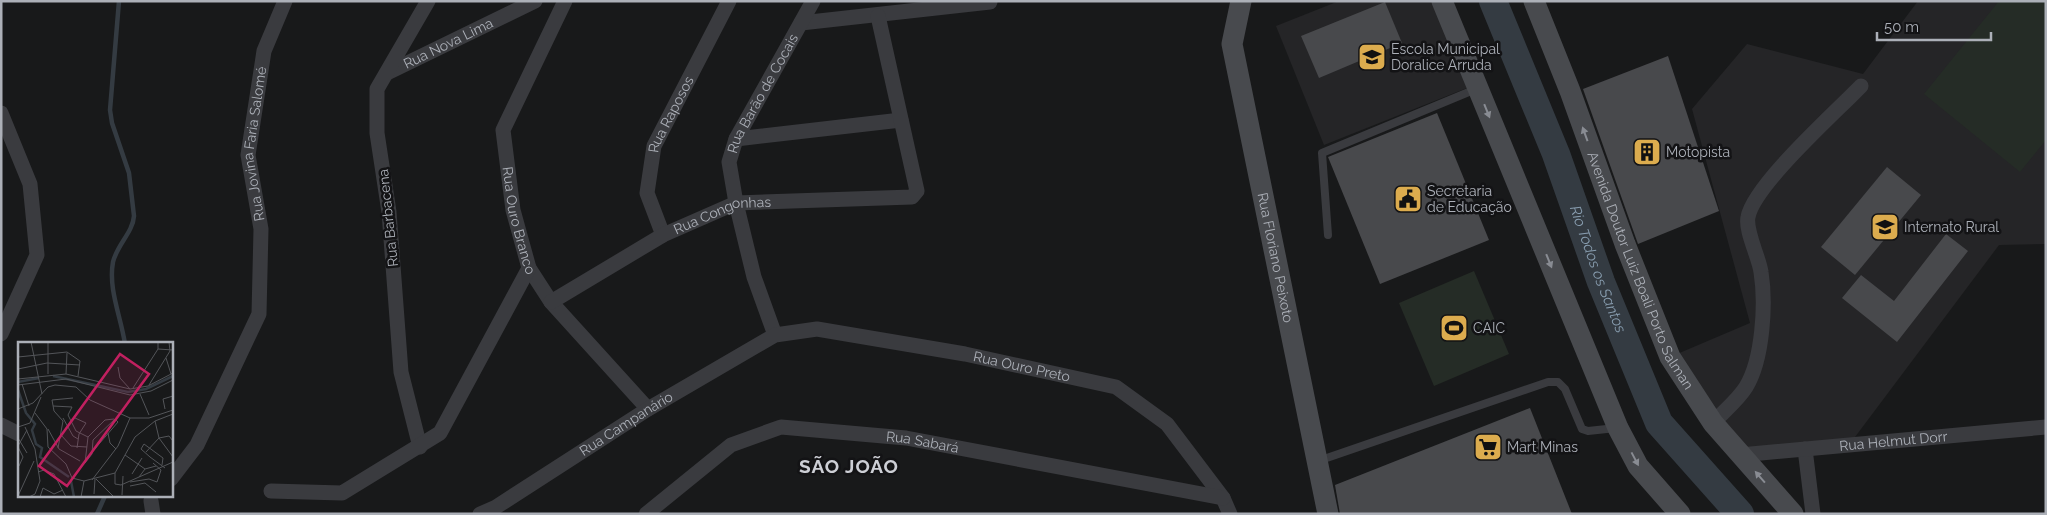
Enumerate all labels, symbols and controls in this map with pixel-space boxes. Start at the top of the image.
scale bar [1877,10,1991,42]
street label: Rua Nova Lima [401,15,496,72]
text: 50 m [1884,18,1919,36]
street label: Rua Barão de Cocais [724,31,801,155]
place label: Escola Municipal Doralice Arruda [1391,41,1500,73]
school or university icon: Escola Municipal Doralice Arruda [1357,42,1387,72]
street label: Rua Jovina Faria Salomé [240,66,269,222]
street label: Rua Raposos [645,73,697,154]
one-way arrow [1484,104,1492,118]
one-way arrow [1581,126,1588,141]
building icon: Motopista [1632,137,1662,167]
place label: Motopista [1666,144,1730,160]
street label: Avenida Doutor Luiz Boali Porto Salman [1584,149,1697,392]
street label: Rua Ouro Branco [500,166,539,277]
street label: Rua Barbacena [375,168,401,268]
place label: Secretaria de Educação [1427,183,1512,215]
public building icon: Secretaria de Educação [1393,184,1423,214]
street label: Rua Floriano Peixoto [1255,191,1297,324]
street label: Rua Congonhas [671,194,772,237]
water label: Rio Todos os Santos [1566,203,1630,335]
school or university icon: Internato Rural [1870,212,1900,242]
place label: Internato Rural [1904,219,1999,235]
one-way arrow [1546,254,1554,268]
sports icon: CAIC [1439,313,1469,343]
place label: CAIC [1473,320,1505,336]
inset map [18,342,172,498]
street label: Rua Ouro Preto [972,348,1072,385]
street label: Rua Campanário [577,388,676,459]
street label: Rua Sabará [885,428,960,456]
street label: Rua Helmut Dorr [1839,428,1948,454]
supermarket icon: Mart Minas [1473,432,1503,462]
place label: Mart Minas [1507,439,1578,455]
one-way arrow [1630,452,1639,465]
district label: SÃO JOÃO [799,455,899,477]
one-way arrow [1755,471,1766,484]

